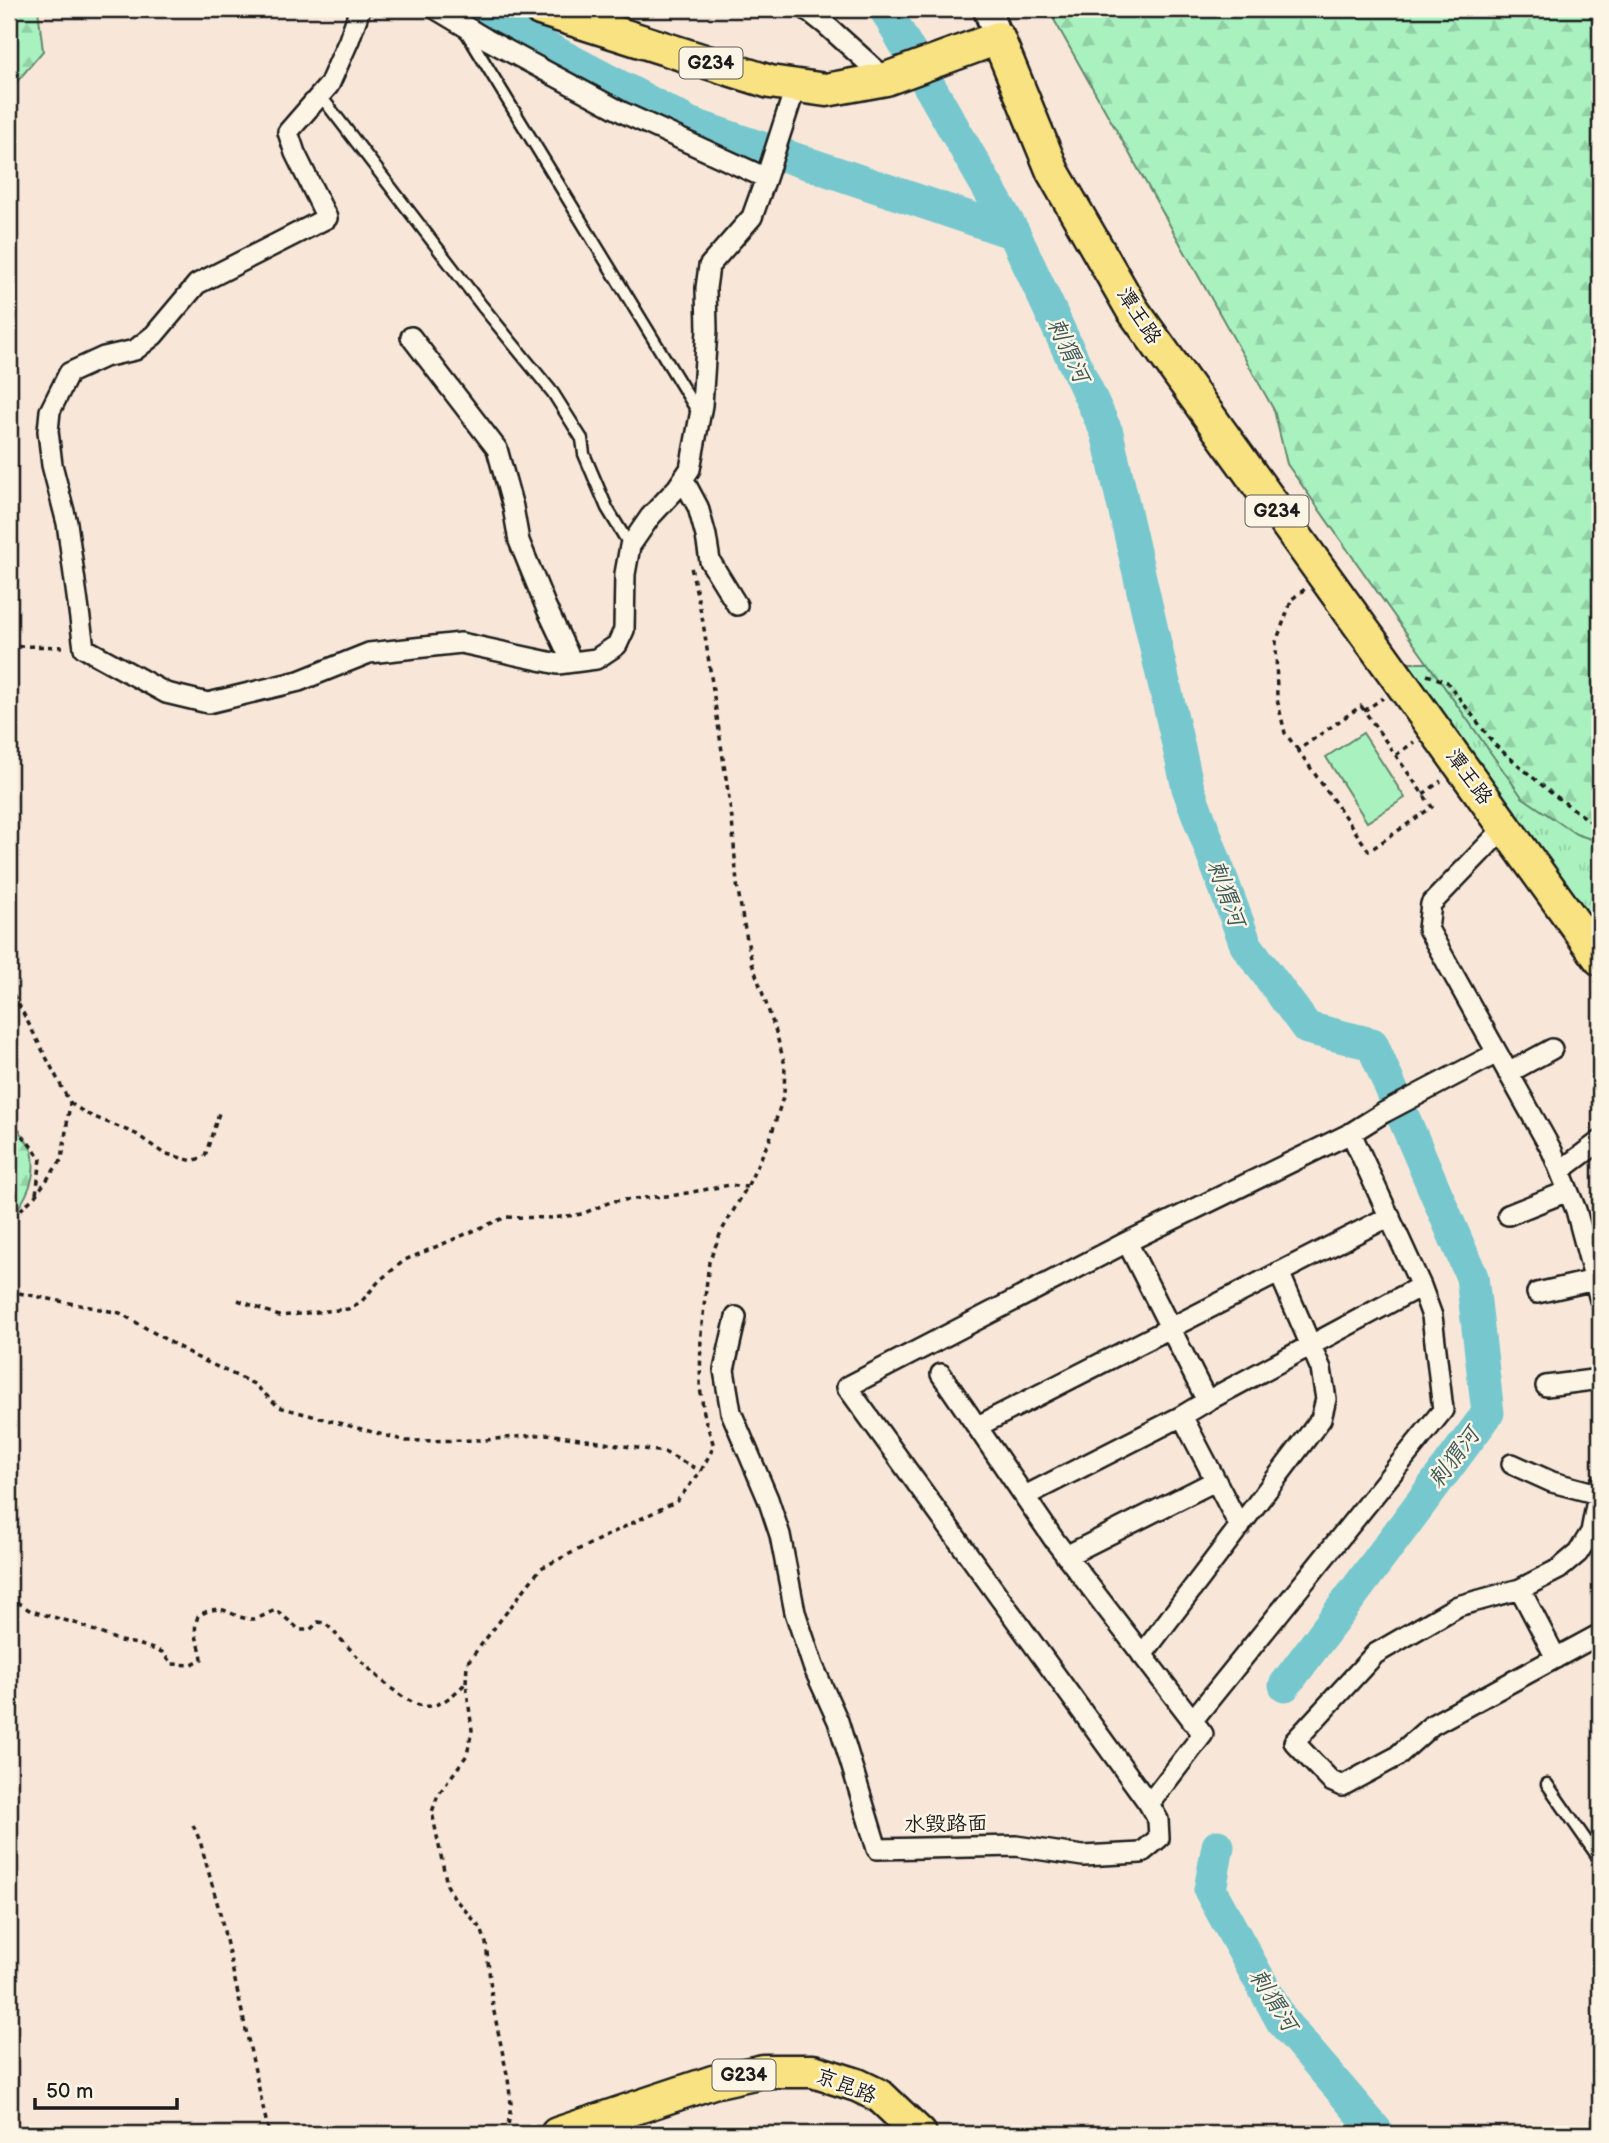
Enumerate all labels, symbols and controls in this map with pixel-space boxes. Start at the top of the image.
road number: G234 [680,48,742,78]
street label: 潭王路 [1111,283,1167,349]
water label: 刺猬河 [1041,313,1097,391]
road number: G234 [1246,496,1308,526]
street label: 潭王路 [1440,744,1498,810]
water label: 刺猬河 [1201,856,1252,934]
water label: 刺猬河 [1422,1419,1488,1494]
street label: 水毁路面 [904,1811,988,1837]
water label: 刺猬河 [1243,1963,1305,2040]
road number: G234 [712,2060,776,2090]
street label: 京昆路 [812,2063,880,2109]
scale bar [35,2066,177,2110]
text: 50 m [46,2079,93,2104]

